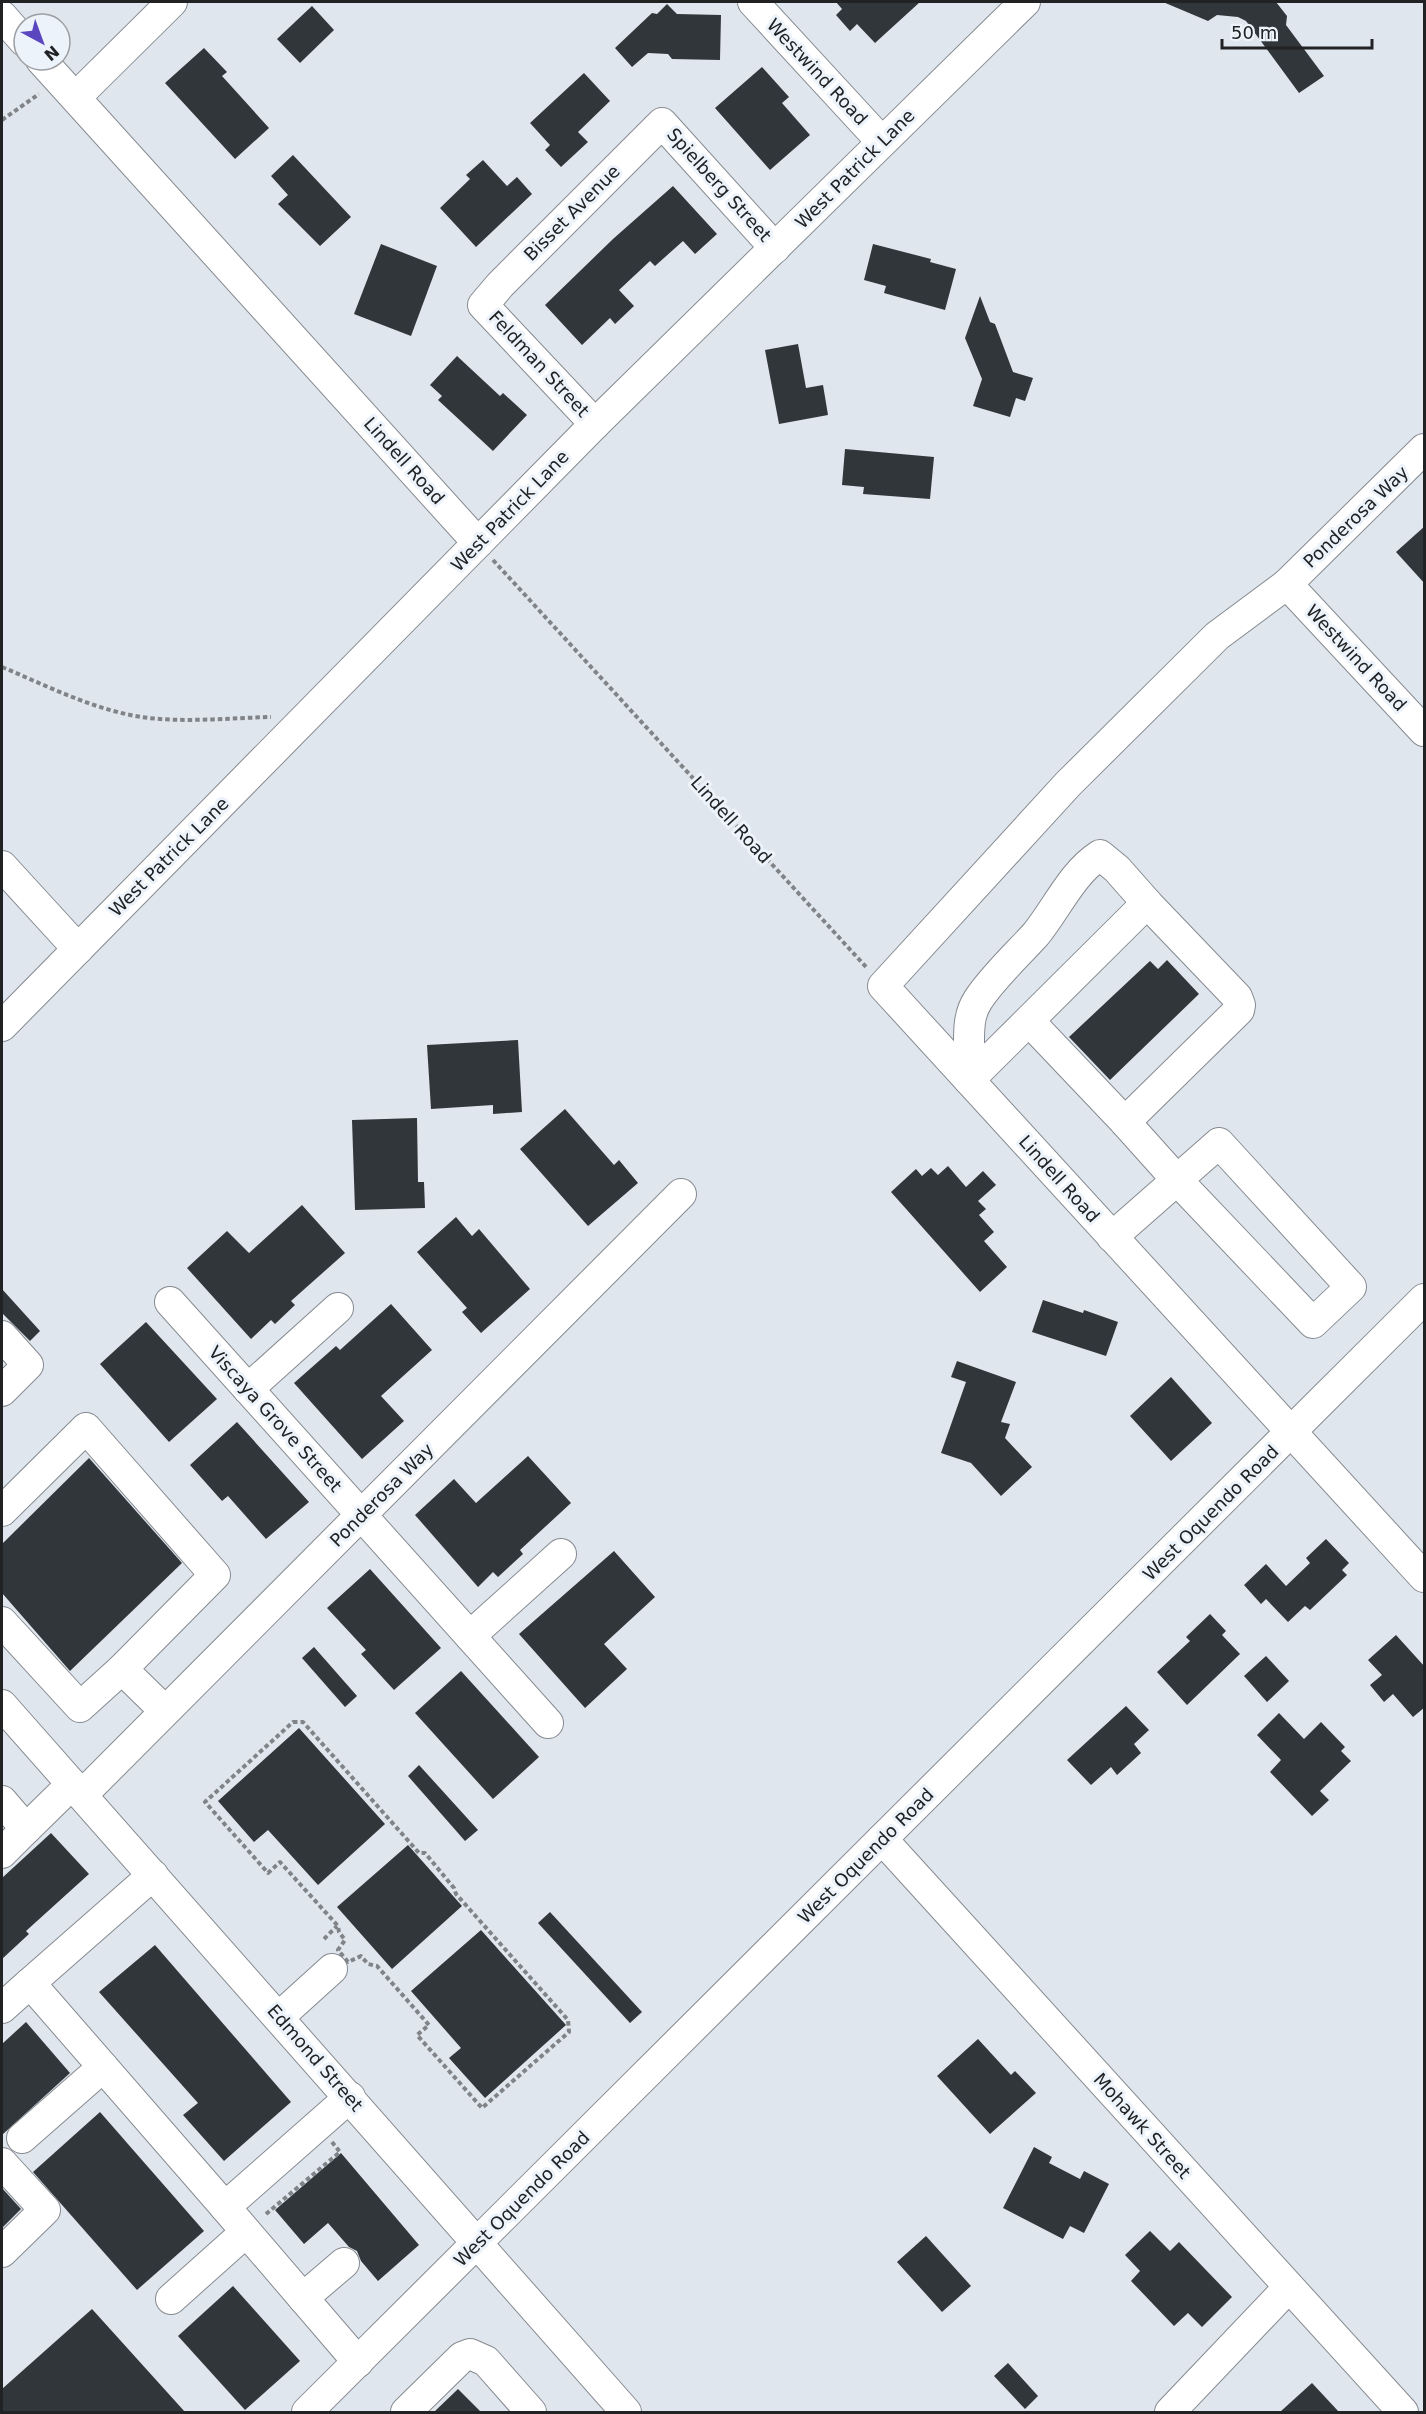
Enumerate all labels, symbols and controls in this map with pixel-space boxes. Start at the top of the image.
north arrow [12,12,72,72]
scale bar [1222,12,1372,50]
street label: Westwind Road [763,14,872,129]
text: 50 m [1231,22,1277,43]
text: N [40,41,63,65]
street label: West Patrick Lane [791,105,919,233]
street label: Spielberg Street [663,124,776,246]
street label: Bisset Avenue [519,160,624,265]
street label: Feldman Street [485,306,594,421]
street label: Lindell Road [360,413,449,509]
street label: West Patrick Lane [446,446,573,576]
street label: Ponderosa Way [1299,461,1413,572]
street label: Westwind Road [1302,600,1411,715]
street label: Lindell Road [687,772,776,868]
street label: West Patrick Lane [105,793,233,921]
street label: Lindell Road [1015,1131,1104,1227]
street label: Viscaya Grove Street [204,1342,346,1496]
street label: Ponderosa Way [326,1438,438,1551]
street label: West Oquendo Road [1139,1441,1283,1585]
street label: West Oquendo Road [794,1784,938,1928]
street label: Edmond Street [263,2000,367,2115]
street label: Mohawk Street [1090,2069,1195,2183]
street label: West Oquendo Road [450,2127,594,2271]

